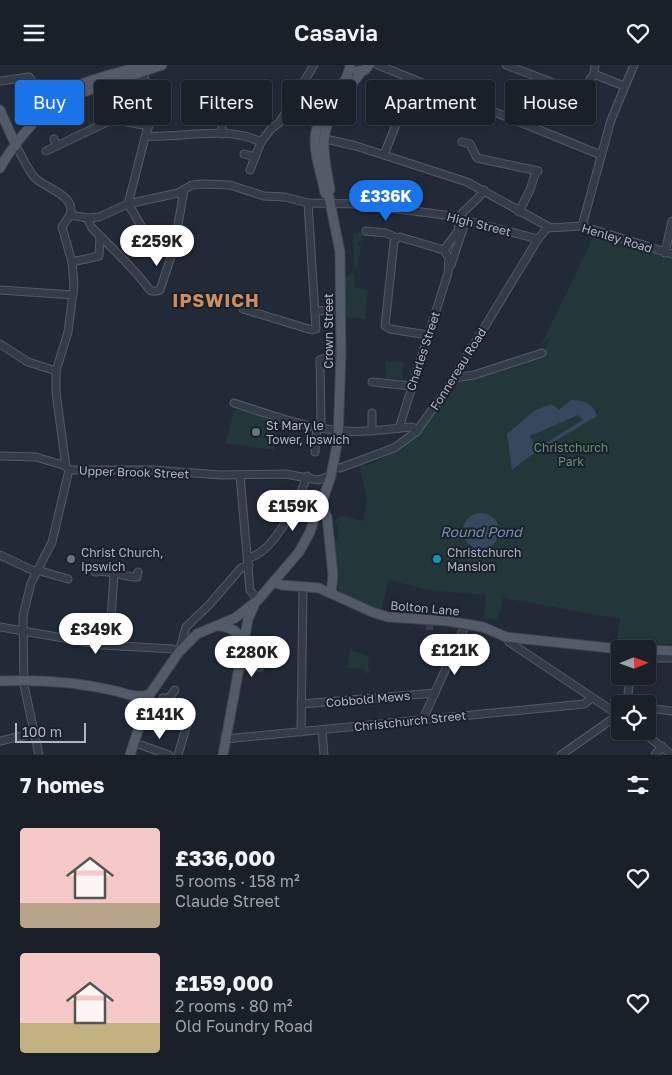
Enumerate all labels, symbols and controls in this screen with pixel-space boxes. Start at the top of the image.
icon: menu [20,19,48,47]
text: Casavia [294,19,378,46]
icon: heart [624,19,652,47]
chip: Buy [15,80,84,125]
chip: Rent [94,80,171,125]
chip: Filters [181,80,272,125]
chip: New [282,80,356,125]
chip: Apartment [366,80,495,125]
chip: House [505,80,596,125]
pin: £336K [351,179,421,222]
text: £336K [360,186,412,206]
street label: High Street [445,209,513,239]
street label: Henley Road [580,220,654,256]
pin: £259K [122,225,192,267]
text: £259K [131,231,183,251]
district label: IPSWICH [172,289,260,311]
street label: Crown Street [321,293,336,369]
street label: Charles Street [403,309,443,393]
street label: Fonnereau Road [427,325,489,413]
place label: St Mary le Tower, ipswich [266,418,350,447]
marker: St Mary le Tower, ipswich [250,426,262,438]
park label: Christchurch Park [534,440,608,469]
street label: Upper Brook Street [79,463,190,481]
pin: £159K [258,489,328,532]
text: £159K [268,496,318,516]
water label: Round Pond [440,523,523,540]
place label: Christ Church, Ipswich [81,545,163,574]
place label: Christchurch Mansion [447,545,521,574]
marker: Christ Church, Ipswich [65,553,77,565]
marker: Christchurch Mansion [431,553,443,565]
street label: Bolton Lane [390,598,460,618]
pin: £349K [61,613,131,655]
text: £349K [70,619,122,639]
pin: £121K [420,633,490,676]
pin: £280K [217,635,287,678]
text: £121K [431,640,479,660]
north arrow [611,640,656,685]
map controls [611,640,656,740]
text: £280K [226,642,278,662]
street label: Cobbold Mews [325,688,411,710]
button: locate [611,695,656,740]
pin: £141K [125,697,195,740]
text: £141K [136,704,184,724]
street label: Christchurch Street [353,708,467,734]
scale bar [15,720,86,743]
text: 100 m [22,723,62,740]
icon: filters [624,771,652,799]
text: 7 homes [20,772,105,798]
text: £336,000 [175,845,276,871]
icon: home [60,848,120,908]
icon: heart [624,864,652,892]
text: 5 rooms · 158 m² [175,871,300,891]
text: Claude Street [175,891,280,911]
text: £159,000 [175,970,274,996]
icon: home [60,973,120,1033]
icon: heart [624,989,652,1017]
text: 2 rooms · 80 m² [175,996,293,1016]
text: Old Foundry Road [175,1016,313,1036]

